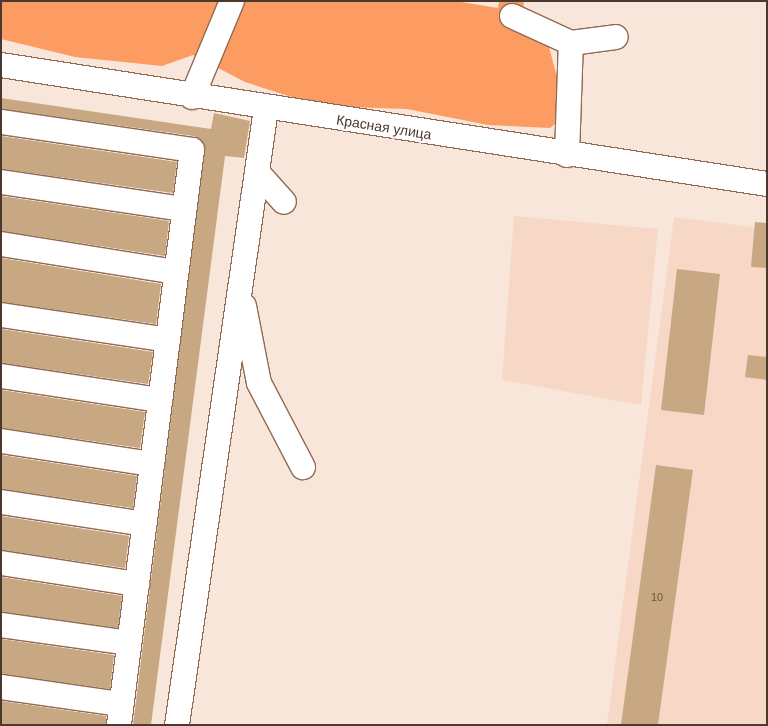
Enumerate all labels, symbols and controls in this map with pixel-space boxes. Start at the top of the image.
street label: Красная улица [335,111,433,143]
house number: 10 [651,590,663,604]

